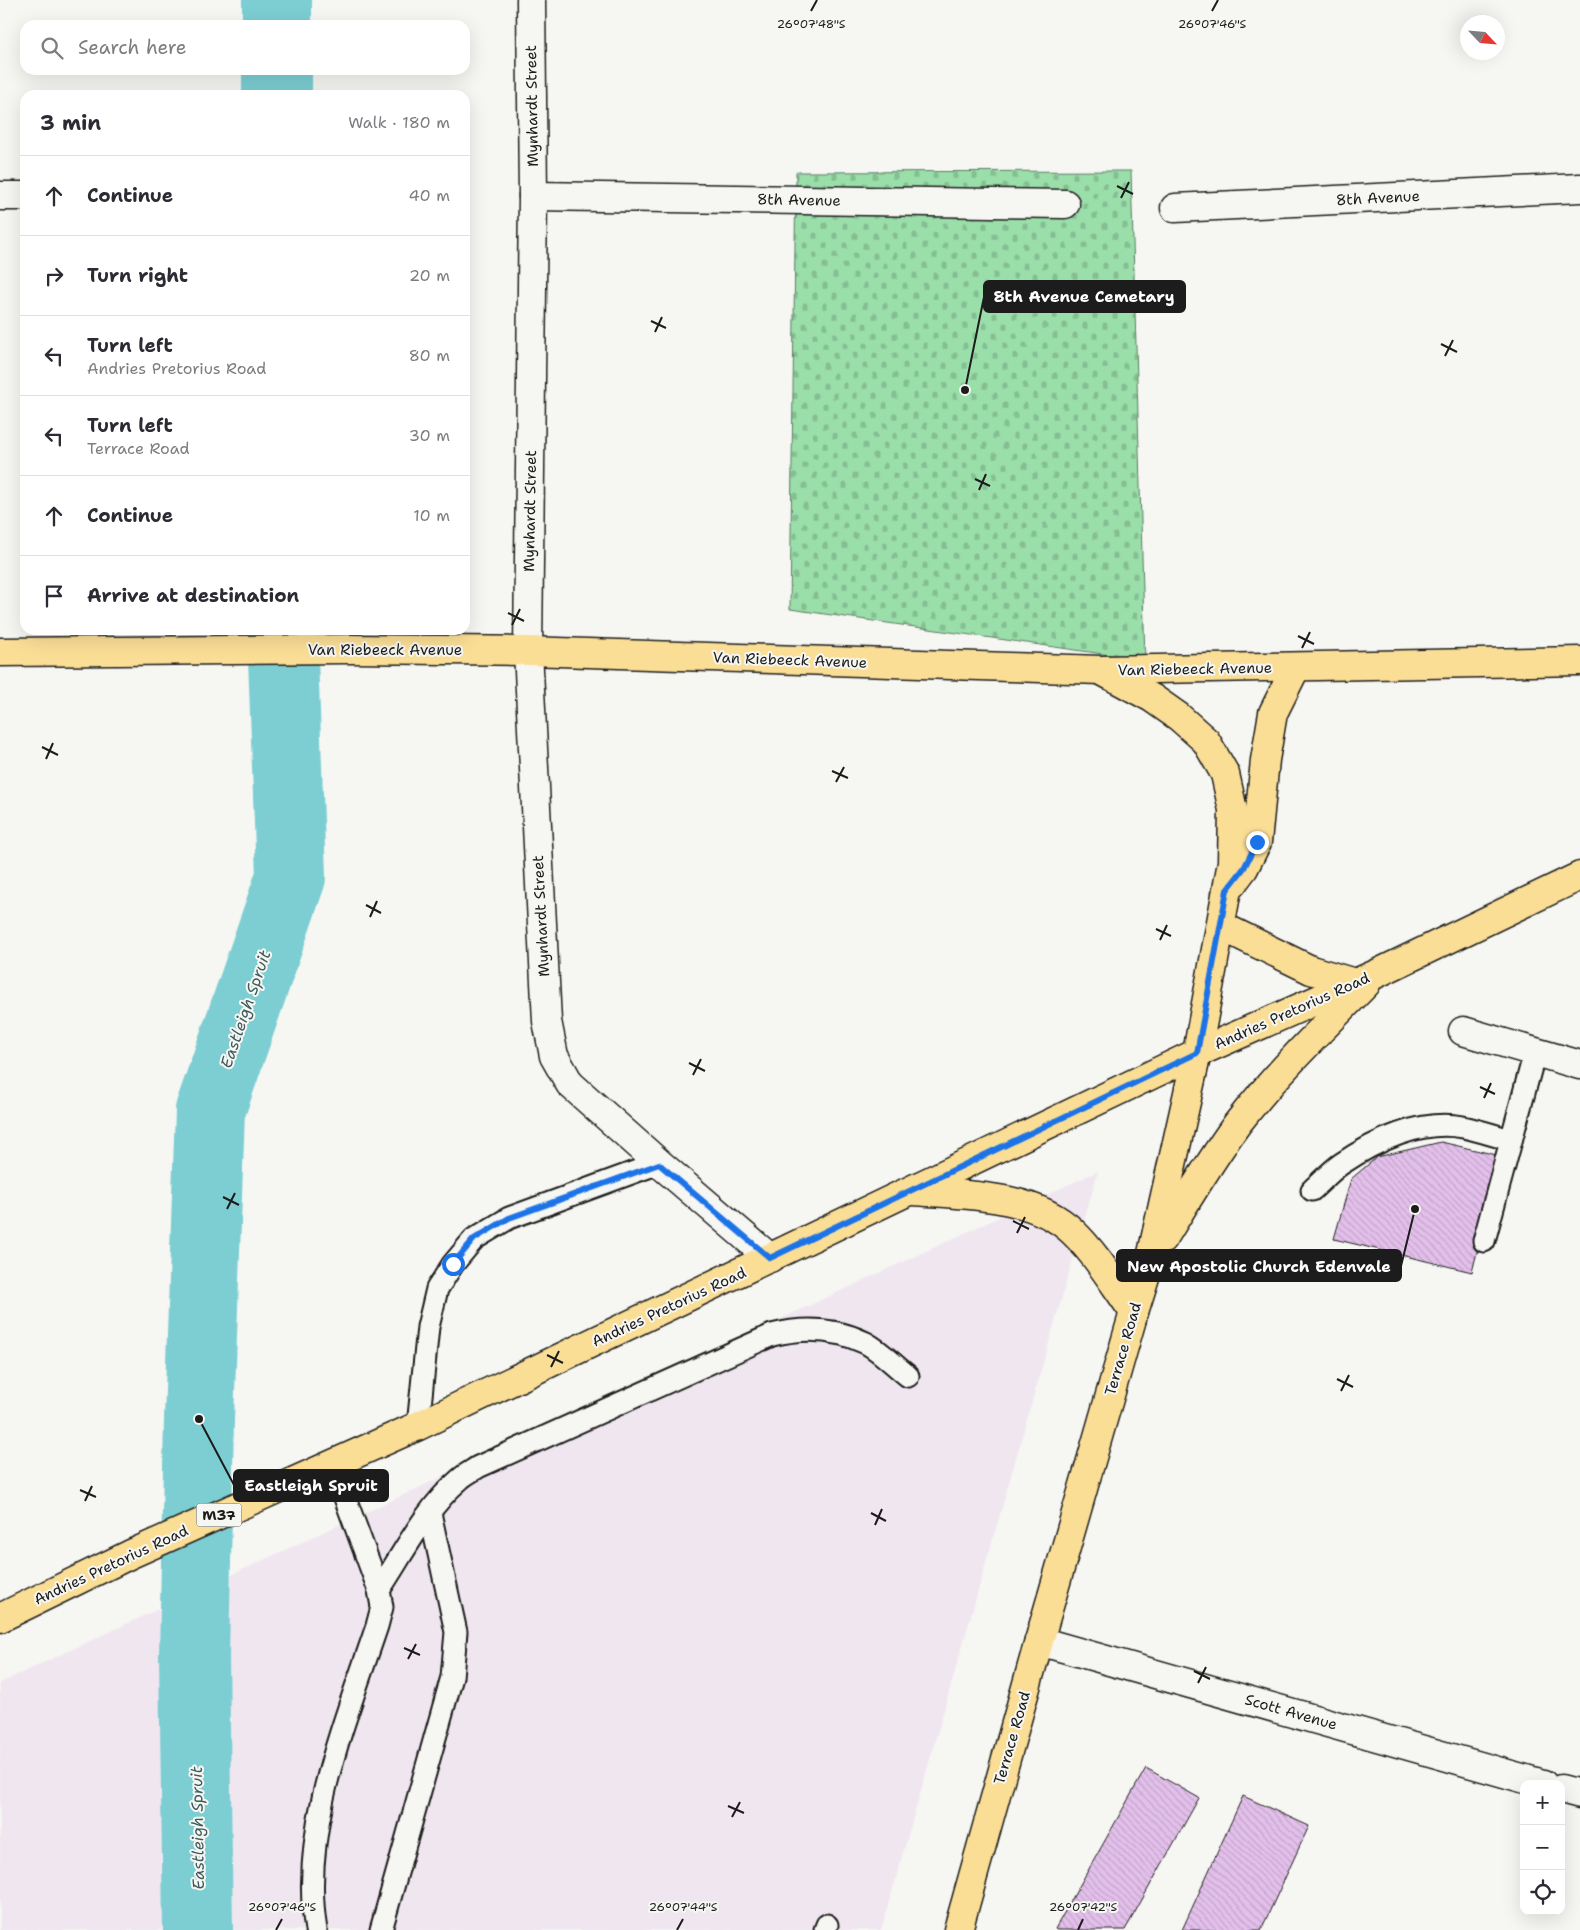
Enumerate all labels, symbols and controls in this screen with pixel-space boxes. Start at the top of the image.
north arrow [1460,15,1505,60]
text: 26°07'48"S [777,16,846,32]
text: 26°07'46"S [1178,16,1246,32]
search box [20,20,470,75]
icon: search [38,34,66,62]
text: Search here [78,35,187,60]
street label: Mynhardt Street [521,45,543,167]
text: 3 min [40,109,101,137]
text: Walk · 180 m [348,112,450,133]
icon: ahead [40,182,68,210]
text: Continue [87,183,173,208]
text: 40 m [408,185,450,206]
street label: 8th Avenue [1336,186,1420,210]
street label: 8th Avenue [757,189,841,211]
icon: right [40,262,68,290]
text: Turn right [87,263,188,288]
text: 20 m [409,265,450,286]
callout: 8th Avenue Cemetary [984,281,1185,312]
text: 8th Avenue Cemetary [993,286,1175,307]
text: Turn left [87,333,173,358]
icon: left [40,342,68,370]
text: 80 m [409,345,450,366]
text: Andries Pretorius Road [87,358,266,379]
text: Turn left [87,413,173,438]
icon: left [40,422,68,450]
text: 30 m [409,425,450,446]
text: Terrace Road [87,438,190,459]
street label: Mynhardt Street [519,450,541,572]
icon: ahead [40,502,68,530]
text: Continue [87,503,173,528]
text: 10 m [413,505,450,526]
icon: arrive [40,582,68,610]
text: Arrive at destination [87,583,299,608]
street label: Van Riebeeck Avenue [308,640,462,660]
street label: Van Riebeeck Avenue [712,647,868,673]
street label: Van Riebeeck Avenue [1118,658,1272,680]
route end [1246,831,1269,854]
street label: Mynhardt Street [528,855,554,977]
water label: Eastleigh Spruit [215,947,275,1071]
street label: Andries Pretorius Road [1211,967,1373,1054]
callout: New Apostolic Church Edenvale [1117,1250,1401,1281]
route start [442,1253,465,1276]
text: New Apostolic Church Edenvale [1127,1256,1391,1277]
street label: Andries Pretorius Road [589,1262,750,1352]
street label: Terrace Road [1100,1300,1146,1398]
callout: Eastleigh Spruit [234,1470,388,1501]
text: Eastleigh Spruit [244,1475,378,1496]
road number: M37 [196,1504,242,1526]
street label: Andries Pretorius Road [31,1520,192,1610]
street label: Terrace Road [989,1689,1035,1787]
street label: Scott Avenue [1243,1689,1339,1735]
water label: Eastleigh Spruit [186,1766,209,1890]
map controls [1520,1780,1565,1915]
button: + [1520,1780,1565,1825]
button: − [1520,1825,1565,1870]
button: locate [1520,1870,1565,1915]
text: 26°07'46"S [248,1899,316,1915]
text: 26°07'44"S [649,1899,718,1915]
text: 26°07'42"S [1049,1899,1117,1915]

